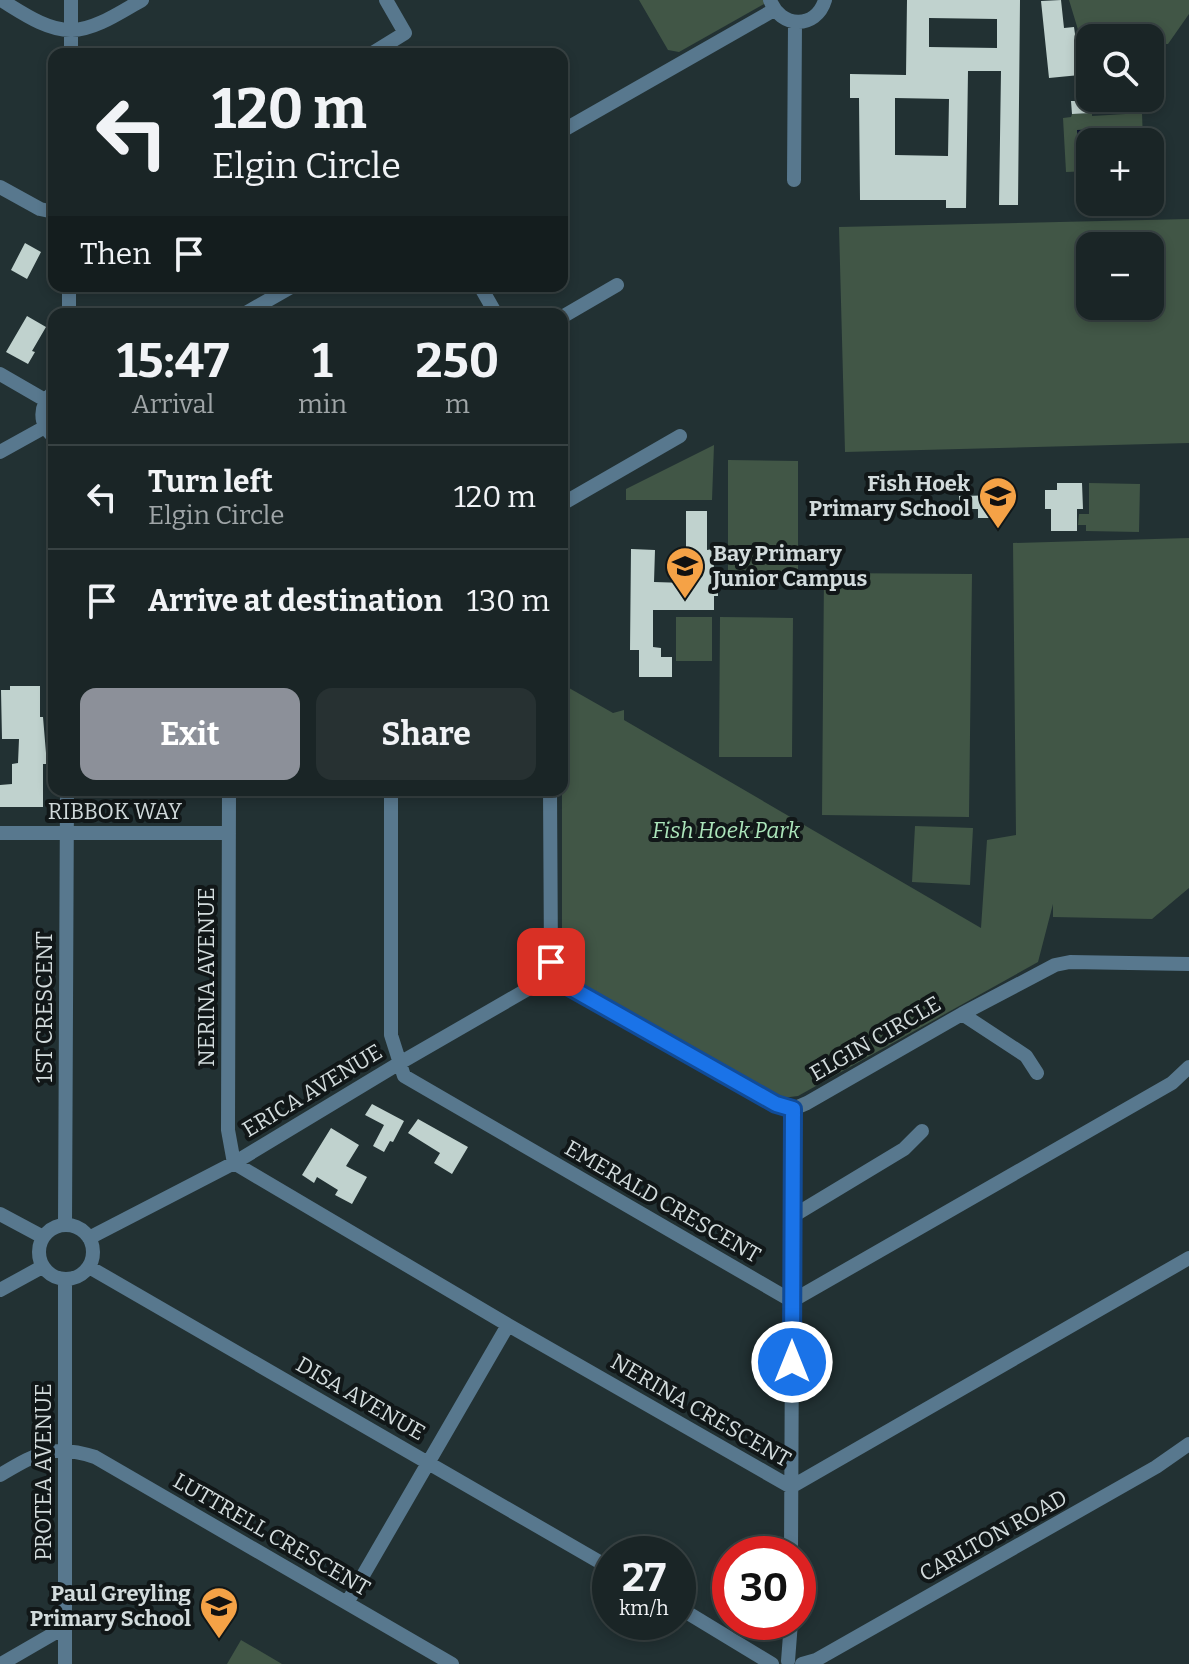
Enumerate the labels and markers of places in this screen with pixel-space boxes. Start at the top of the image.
place label: Fish Hoek Primary School [809,470,970,522]
school or university icon: Fish Hoek Primary School [977,475,1019,530]
place label: Bay Primary Junior Campus [712,540,867,592]
school or university icon: Bay Primary Junior Campus [664,545,706,600]
pin [517,928,585,996]
place label: Paul Greyling Primary School [30,1580,191,1632]
school or university icon: Paul Greyling Primary School [198,1585,240,1640]

